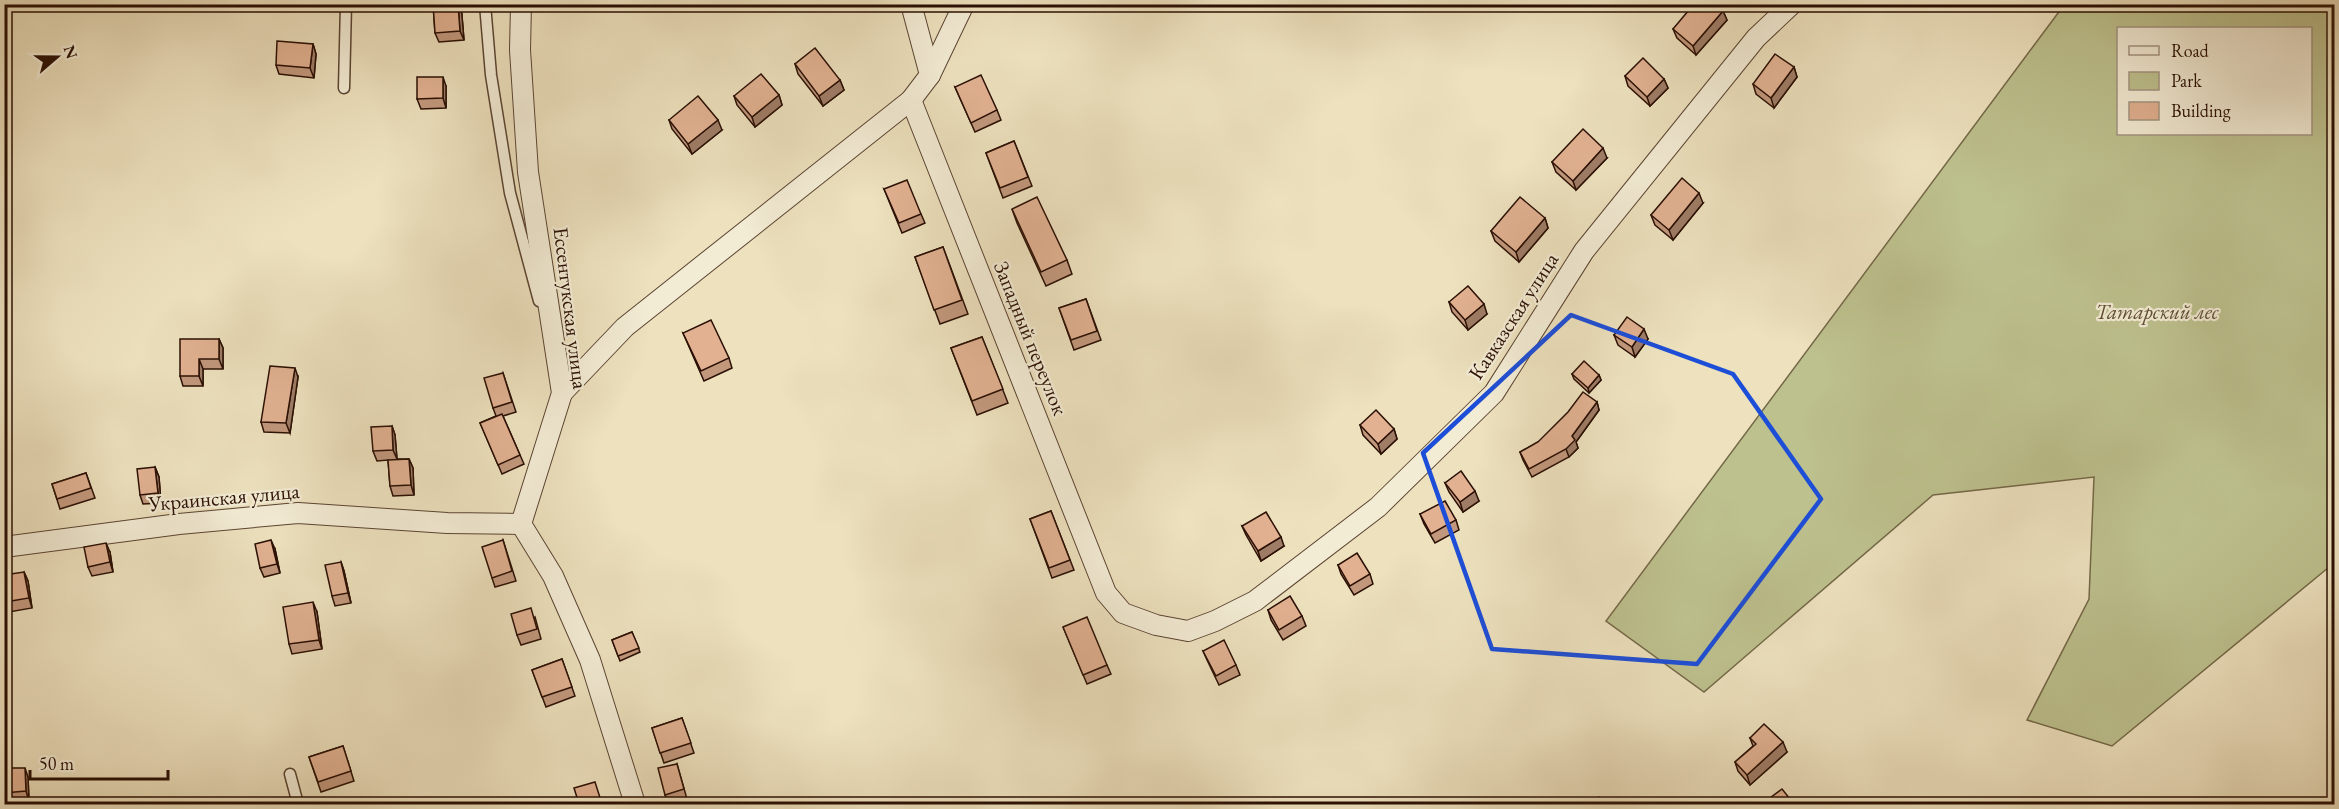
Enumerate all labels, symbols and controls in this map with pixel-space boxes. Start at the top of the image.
north arrow [27,27,87,87]
legend [2117,27,2312,135]
text: Road [2171,39,2210,62]
text: N [59,42,83,62]
text: Park [2171,69,2202,92]
text: Building [2171,99,2231,122]
street label: Ессентукская улица [548,225,594,391]
street label: Кавказская улица [1462,247,1564,385]
street label: Западный переулок [988,257,1074,419]
park label: Татарский лес [2096,298,2219,325]
street label: Украинская улица [146,477,301,517]
scale bar [30,743,168,781]
text: 50 m [39,752,74,775]

